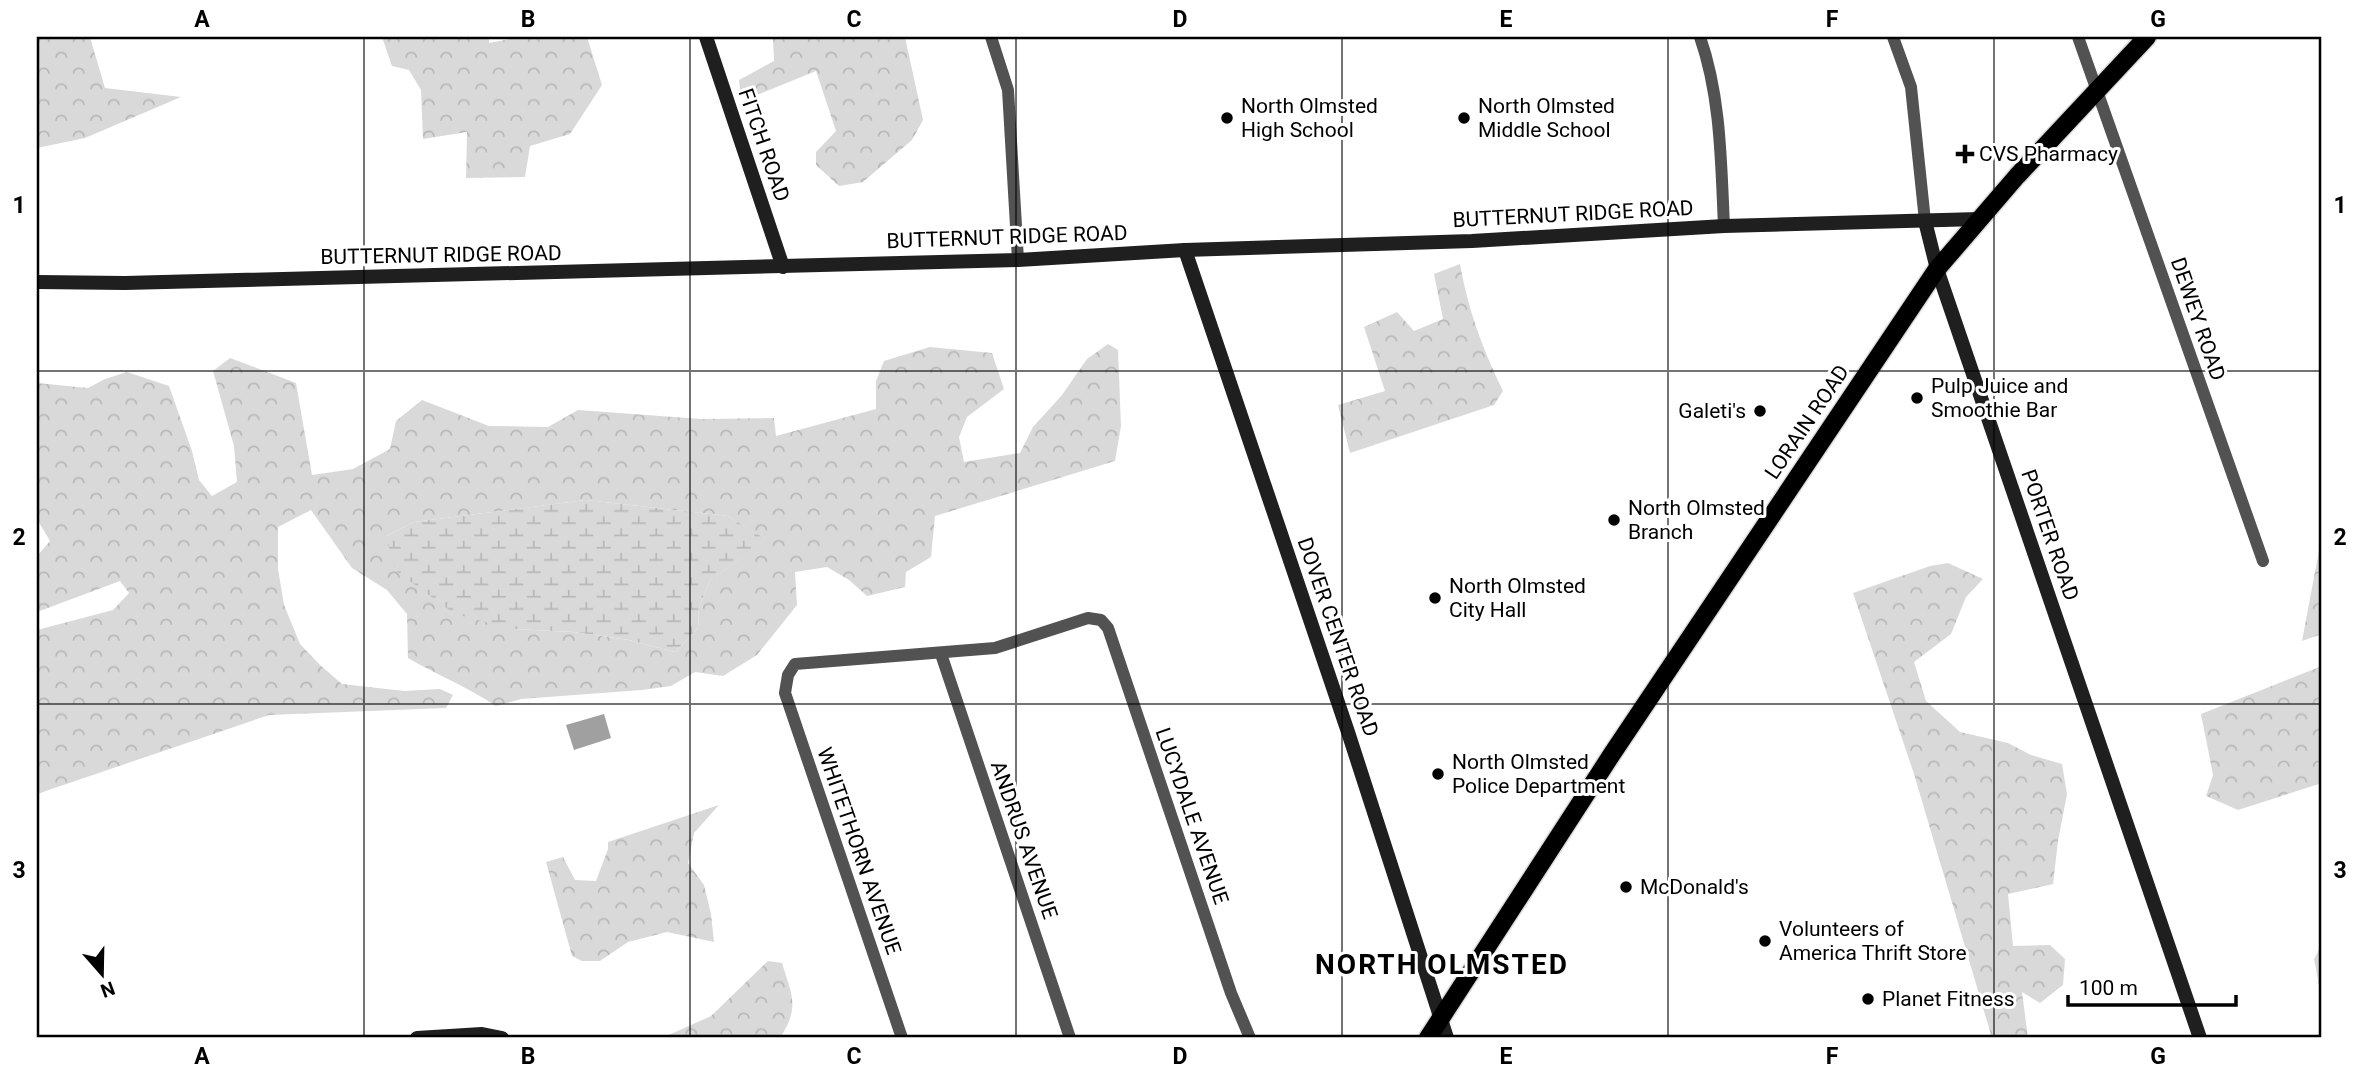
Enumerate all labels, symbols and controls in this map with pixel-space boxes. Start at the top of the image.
text: A [194,6,210,33]
text: B [521,6,535,33]
text: C [846,6,862,33]
text: D [1173,6,1187,33]
text: E [1500,6,1513,33]
text: F [1826,6,1839,33]
text: G [2150,6,2166,33]
street label: FITCH ROAD [733,85,795,205]
place label: North Olmsted High School [1241,94,1378,142]
place label: North Olmsted Middle School [1478,94,1615,142]
marker: North Olmsted High School [1219,110,1235,126]
marker: North Olmsted Middle School [1456,110,1472,126]
place label: CVS Pharmacy [1979,142,2118,166]
marker: CVS Pharmacy [1957,146,1973,162]
text: 1 [12,192,26,219]
text: 1 [2333,192,2347,219]
street label: BUTTERNUT RIDGE ROAD [1452,196,1694,232]
street label: BUTTERNUT RIDGE ROAD [886,221,1128,253]
street label: BUTTERNUT RIDGE ROAD [320,241,562,269]
street label: DEWEY ROAD [2166,254,2230,384]
street label: LORAIN ROAD [1760,360,1854,484]
place label: Pulp Juice and Smoothie Bar [1931,374,2068,422]
marker: Pulp Juice and Smoothie Bar [1909,390,1925,406]
place label: Galeti's [1678,399,1746,423]
marker: Galeti's [1752,403,1768,419]
street label: PORTER ROAD [2016,466,2084,604]
place label: North Olmsted Branch [1628,496,1765,544]
marker: North Olmsted Branch [1606,512,1622,528]
text: 2 [12,524,26,551]
text: 2 [2333,524,2347,551]
street label: DOVER CENTER ROAD [1293,534,1383,740]
place label: North Olmsted City Hall [1449,574,1586,622]
marker: North Olmsted City Hall [1427,590,1443,606]
street label: LUCYDALE AVENUE [1151,725,1233,907]
street label: WHITETHORN AVENUE [812,744,906,958]
place label: North Olmsted Police Department [1452,750,1625,798]
street label: ANDRUS AVENUE [986,758,1062,922]
marker: North Olmsted Police Department [1430,766,1446,782]
text: 3 [12,857,26,884]
text: 3 [2333,857,2347,884]
place label: McDonald's [1640,875,1749,899]
marker: McDonald's [1618,879,1634,895]
place label: Volunteers of America Thrift Store [1779,917,1967,965]
marker: Volunteers of America Thrift Store [1757,933,1773,949]
north arrow [66,939,136,1009]
district label: NORTH OLMSTED [1315,948,1569,981]
scale bar [2068,963,2236,1007]
text: N [97,976,118,1003]
text: 100 m [2079,976,2138,1000]
place label: Planet Fitness [1882,987,2015,1011]
marker: Planet Fitness [1860,991,1876,1007]
text: A [194,1043,210,1070]
text: B [521,1043,535,1070]
text: C [846,1043,862,1070]
text: D [1173,1043,1187,1070]
text: E [1500,1043,1513,1070]
text: F [1826,1043,1839,1070]
text: G [2150,1043,2166,1070]

